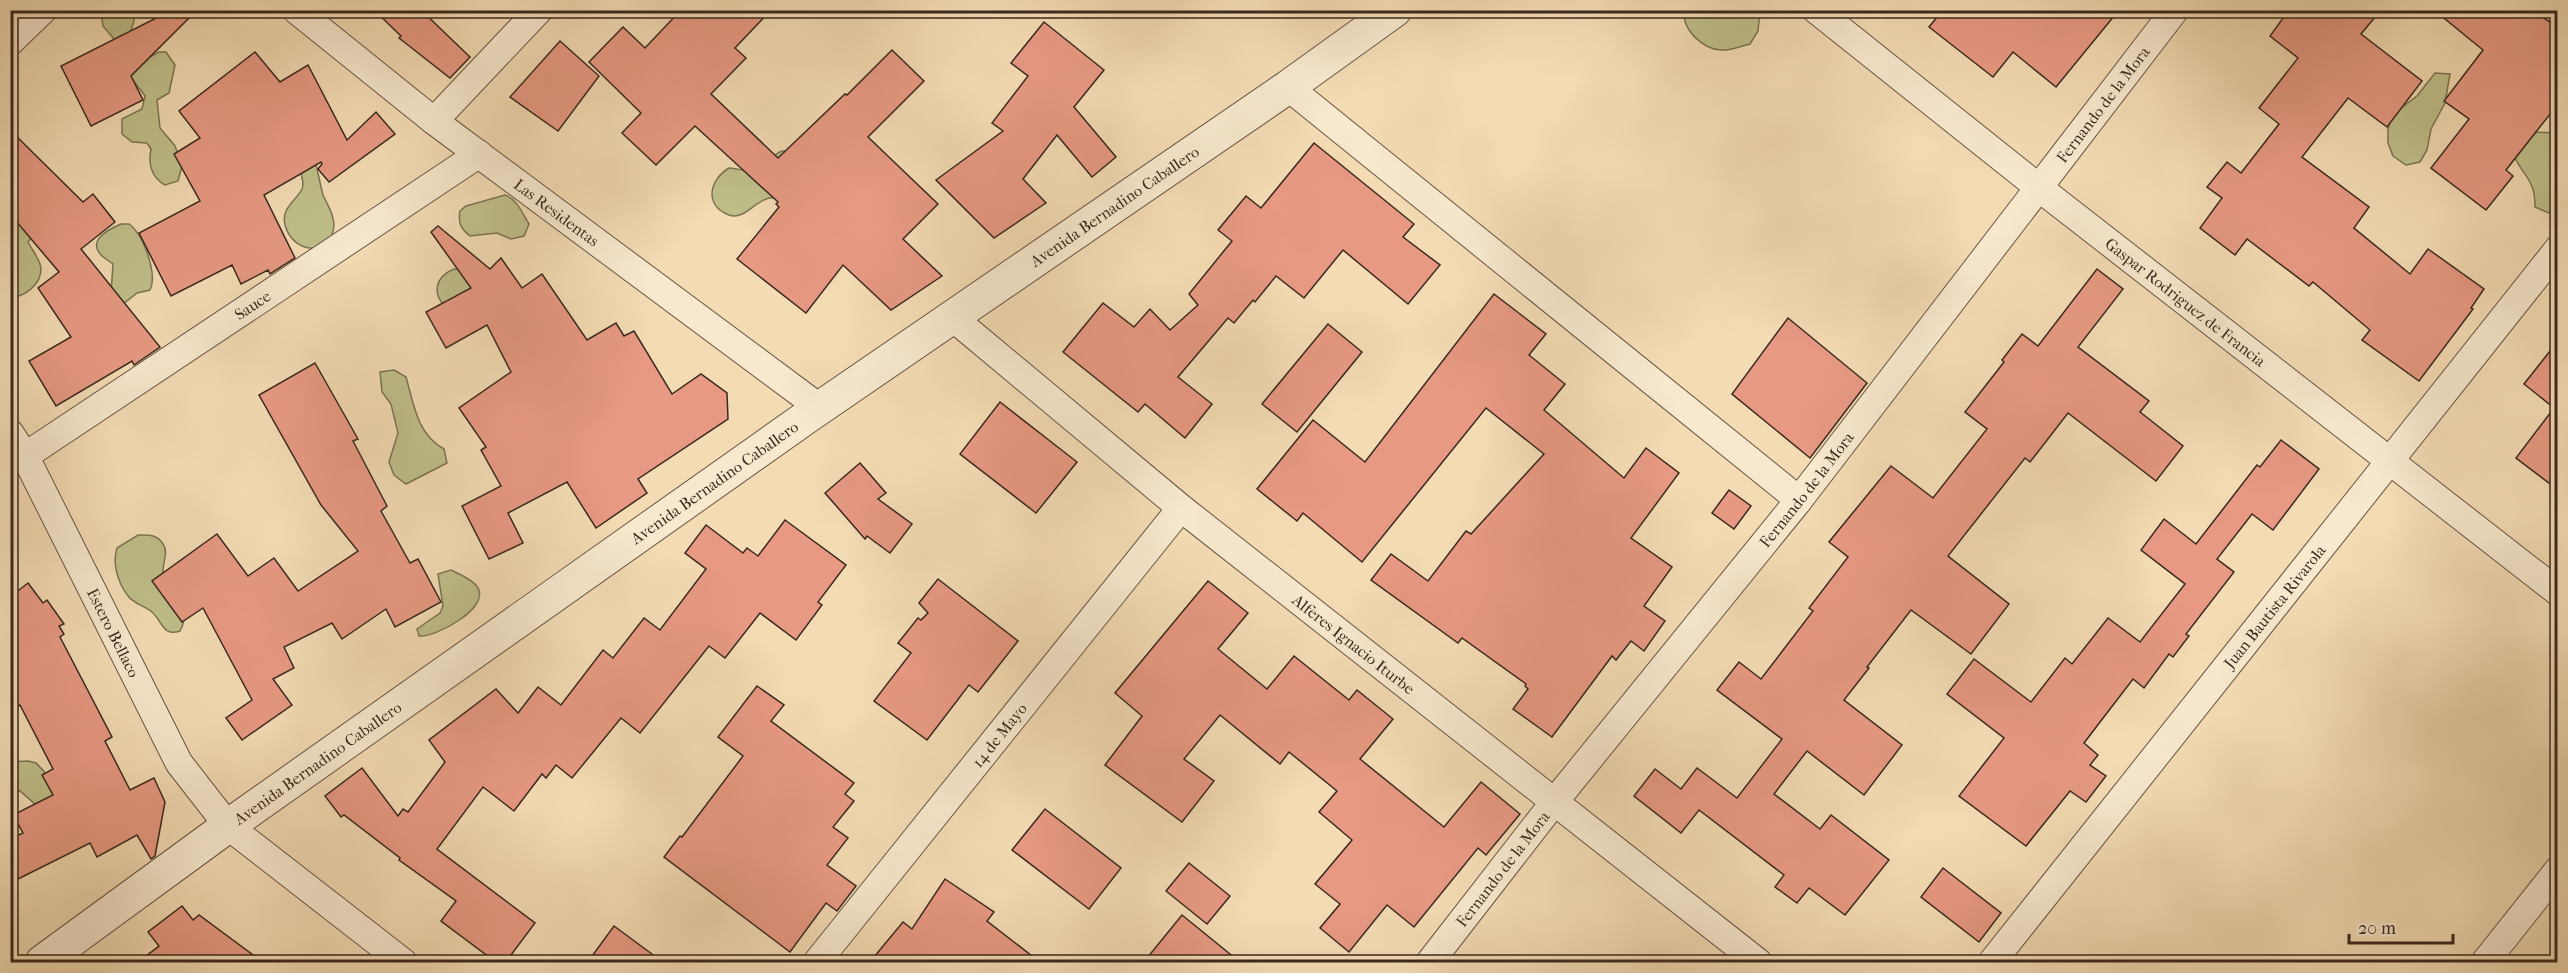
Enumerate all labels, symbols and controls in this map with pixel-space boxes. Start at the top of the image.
street label: Fernando de la Mora [2052,42,2154,167]
street label: Avenida Bernadino Caballero [1026,142,1203,272]
street label: Las Residentas [510,175,603,250]
street label: Gaspar Rodriguez de Francia [2101,234,2270,371]
street label: Sauce [231,286,274,324]
street label: Avenida Bernadino Caballero [626,417,802,549]
street label: Fernando de la Mora [1755,428,1858,551]
street label: Juan Bautista Rivarola [2219,541,2330,674]
street label: Estero Bellaco [83,585,143,681]
street label: Alferes Ignacio Iturbe [1288,590,1418,698]
street label: Avenida Bernadino Caballero [230,697,405,829]
street label: 14 de Mayo [968,699,1031,771]
street label: Fernando de la Mora [1452,807,1554,931]
scale bar [2349,907,2452,945]
text: 20 m [2358,918,2396,939]

